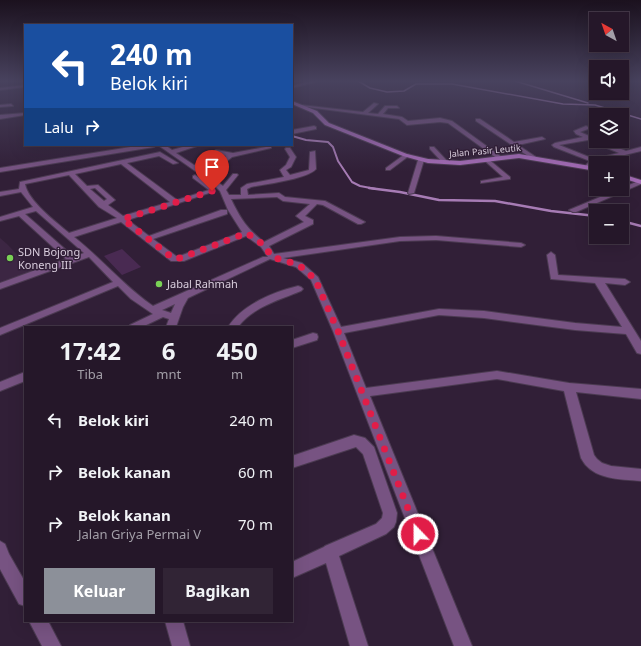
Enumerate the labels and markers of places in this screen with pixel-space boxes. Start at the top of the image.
pin [195,150,229,191]
place label: SDN Bojong Koneng III [18,244,80,272]
marker: SDN Bojong Koneng III [5,253,15,263]
place label: Jabal Rahmah [166,276,238,291]
marker: Jabal Rahmah [154,279,164,289]

